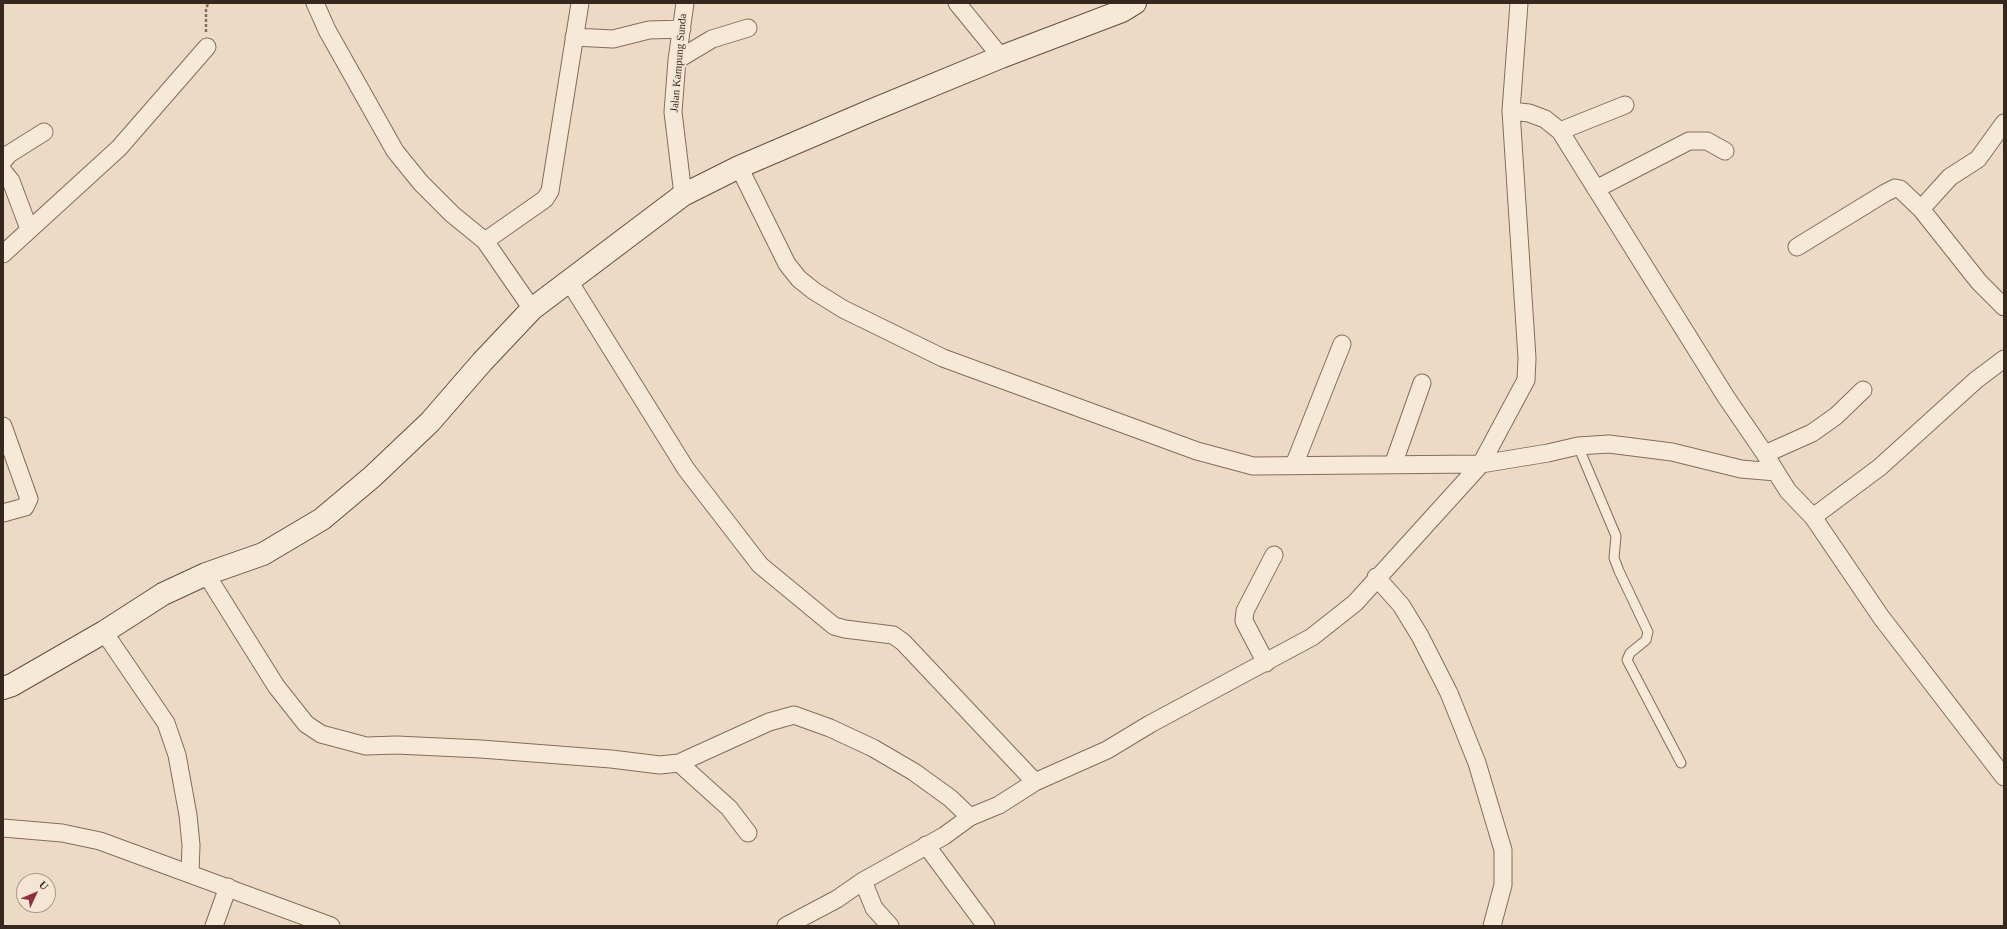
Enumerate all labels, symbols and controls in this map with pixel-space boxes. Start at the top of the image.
street label: Jalan Kampung Sunda [668,13,690,113]
north arrow [16,873,56,913]
text: U [37,878,51,892]

